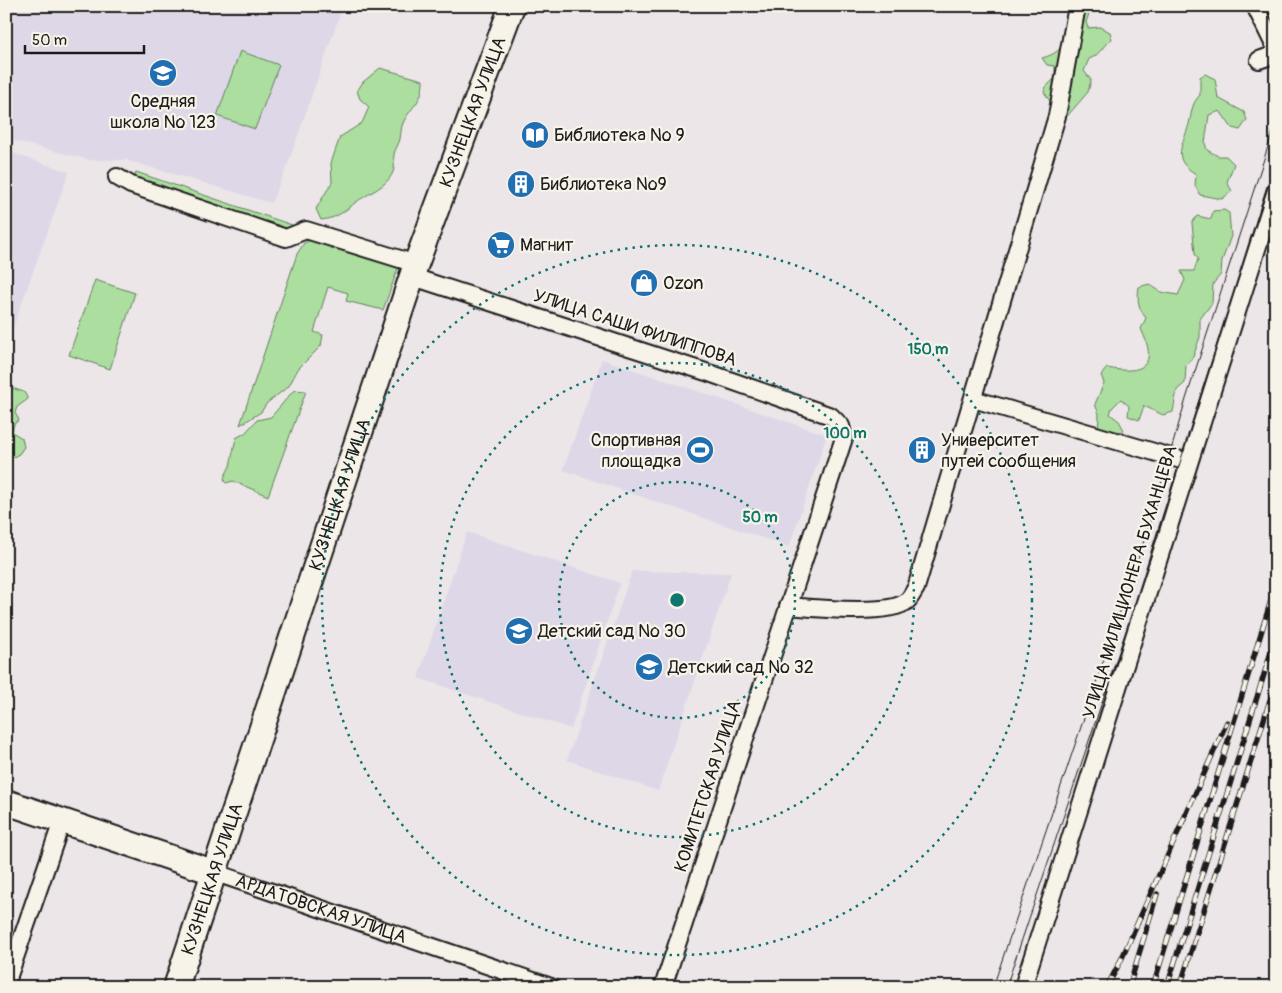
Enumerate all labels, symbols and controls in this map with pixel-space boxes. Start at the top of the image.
scale bar [25,22,144,54]
text: 50 m [32,31,67,50]
street label: КУЗНЕЦКАЯ УЛИЦА [434,33,511,190]
school or university icon: Средняя школа № 123 [148,58,178,88]
place label: Средняя школа № 123 [110,90,216,134]
library icon: Библиотека № 9 [520,120,550,150]
place label: Библиотека № 9 [554,124,685,147]
building icon: Библиотека №9 [506,169,536,199]
place label: Библиотека №9 [540,173,667,196]
supermarket icon: Магнит [486,230,516,260]
place label: Магнит [520,234,573,257]
shop icon: Ozon [629,268,659,298]
place label: Ozon [663,272,703,295]
street label: УЛИЦА САШИ ФИЛИППОВА [530,284,740,372]
text: 150 m [908,340,948,359]
street label: КУЗНЕЦКАЯ УЛИЦА [304,415,376,573]
text: 100 m [824,424,866,443]
place label: Спортивная площадка [591,429,681,473]
place label: Университет путей сообщения [941,429,1076,473]
sports icon: Спортивная площадка [685,435,715,465]
building icon: Университет путей сообщения [907,435,937,465]
street label: УЛИЦА МИЛИЦИОНЕРА БУХАНЦЕВА [1077,442,1183,722]
text: 50 m [743,508,777,527]
centre of rings [668,591,686,609]
school or university icon: Детский сад № 30 [504,616,534,646]
place label: Детский сад № 30 [537,620,686,643]
school or university icon: Детский сад № 32 [634,652,664,682]
place label: Детский сад № 32 [667,656,814,679]
street label: КОМИТЕТСКАЯ УЛИЦА [669,697,747,875]
street label: КУЗНЕЦКАЯ УЛИЦА [176,800,248,958]
street label: АРДАТОВСКАЯ УЛИЦА [233,869,410,949]

